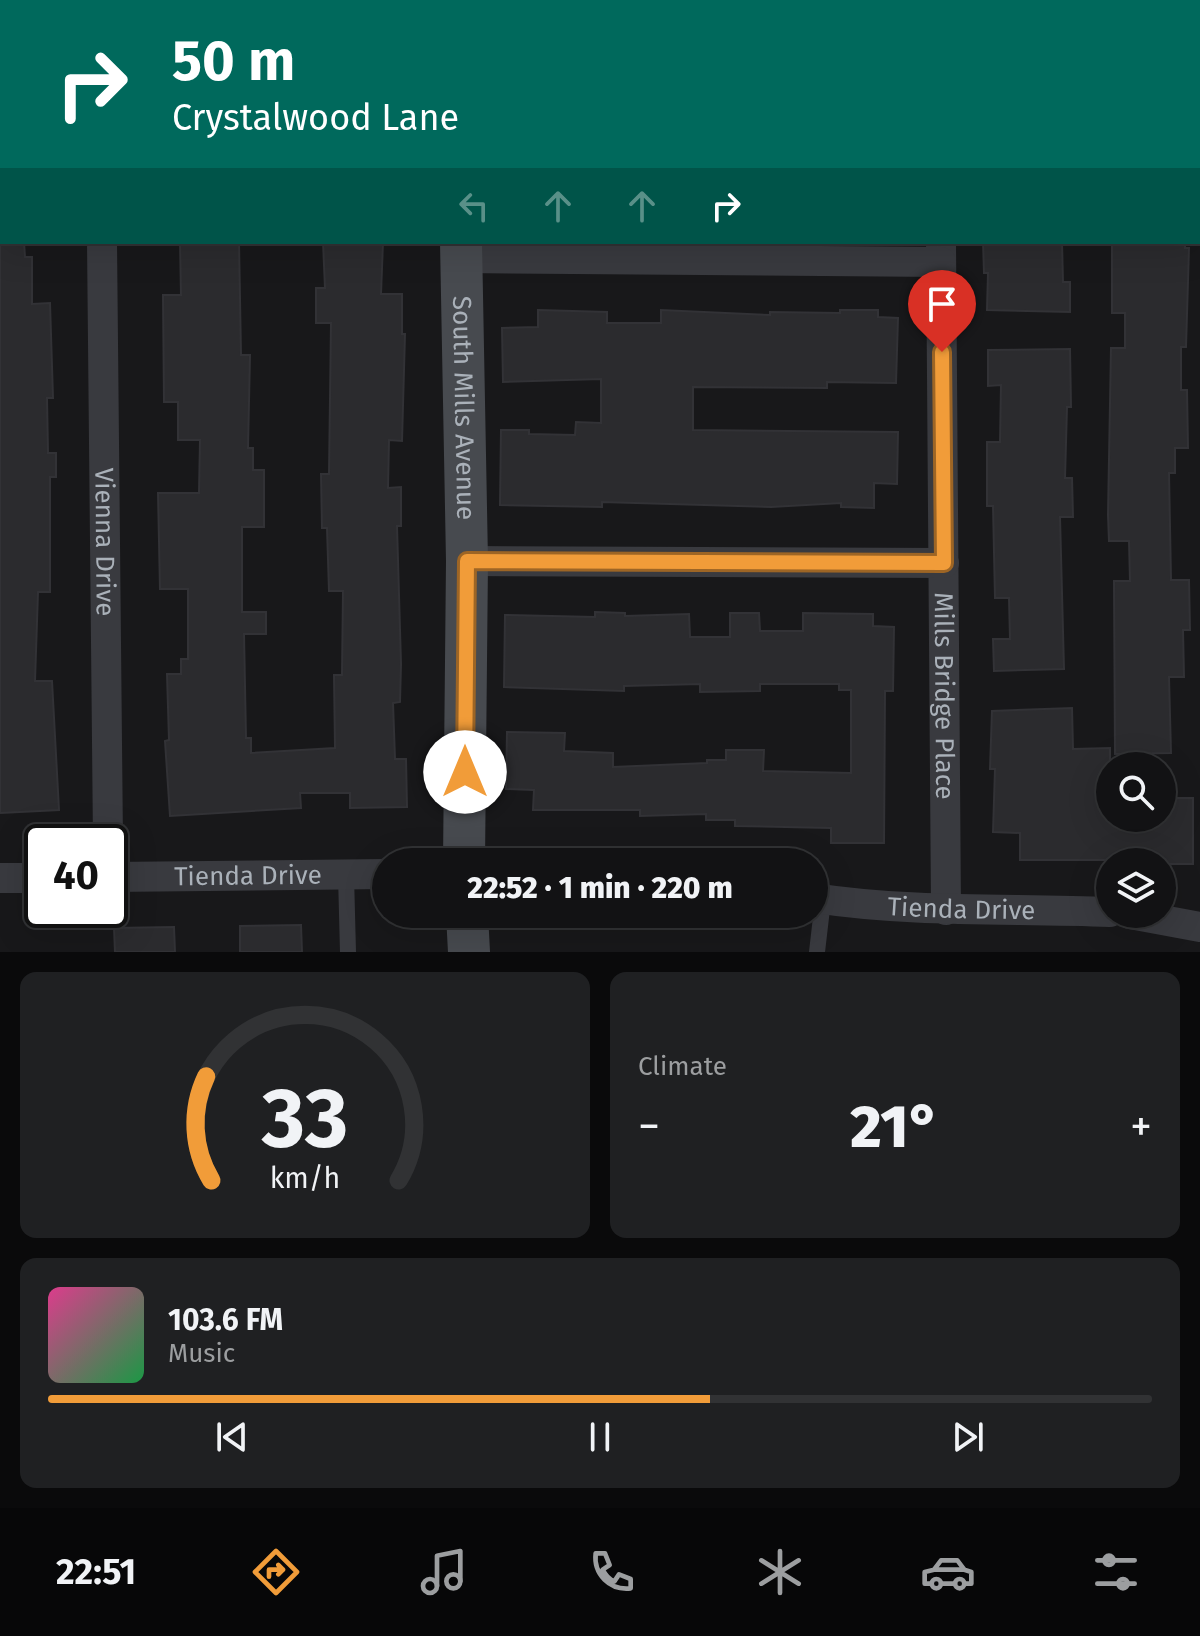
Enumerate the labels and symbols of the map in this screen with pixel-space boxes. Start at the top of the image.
pin [908,270,976,352]
street label: South Mills Avenue [446,296,481,520]
street label: Vienna Drive [88,468,121,616]
street label: Mills Bridge Place [928,592,960,800]
position arrow [423,730,507,814]
speed limit sign: 40 [24,824,128,928]
street label: Tienda Drive [174,860,322,892]
street label: Tienda Drive [887,891,1036,926]

